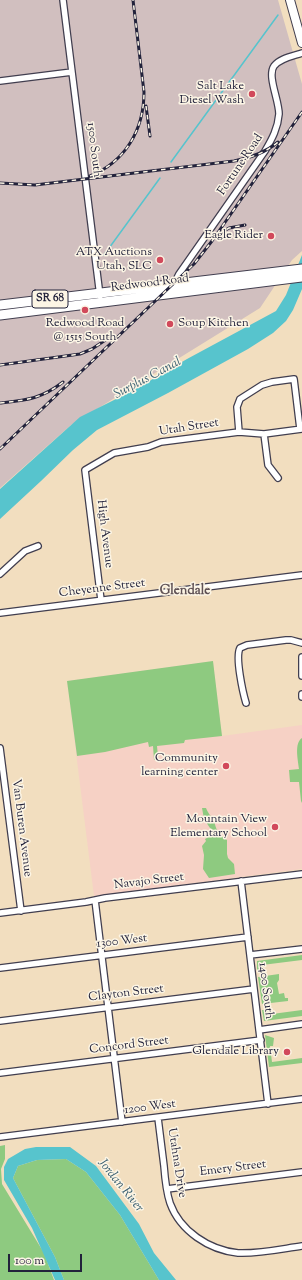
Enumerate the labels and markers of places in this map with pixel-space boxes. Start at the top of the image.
place label: Salt Lake Diesel Wash [179,80,244,108]
marker: Salt Lake Diesel Wash [247,89,257,99]
place label: Eagle Rider [204,229,263,243]
marker: Eagle Rider [266,231,276,241]
place label: ATX Auctions Utah, SLC [76,246,152,274]
marker: ATX Auctions Utah, SLC [155,255,165,265]
marker: Redwood Road @ 1515 South [80,305,90,315]
place label: Redwood Road @ 1515 South [46,317,124,345]
place label: Soup Kitchen [178,317,249,331]
marker: Soup Kitchen [165,319,175,329]
place label: Community learning center [141,752,218,780]
marker: Community learning center [221,761,231,771]
place label: Mountain View Elementary School [170,813,267,841]
marker: Mountain View Elementary School [270,822,280,832]
place label: Glendale Library [192,1045,279,1059]
marker: Glendale Library [282,1047,292,1057]

